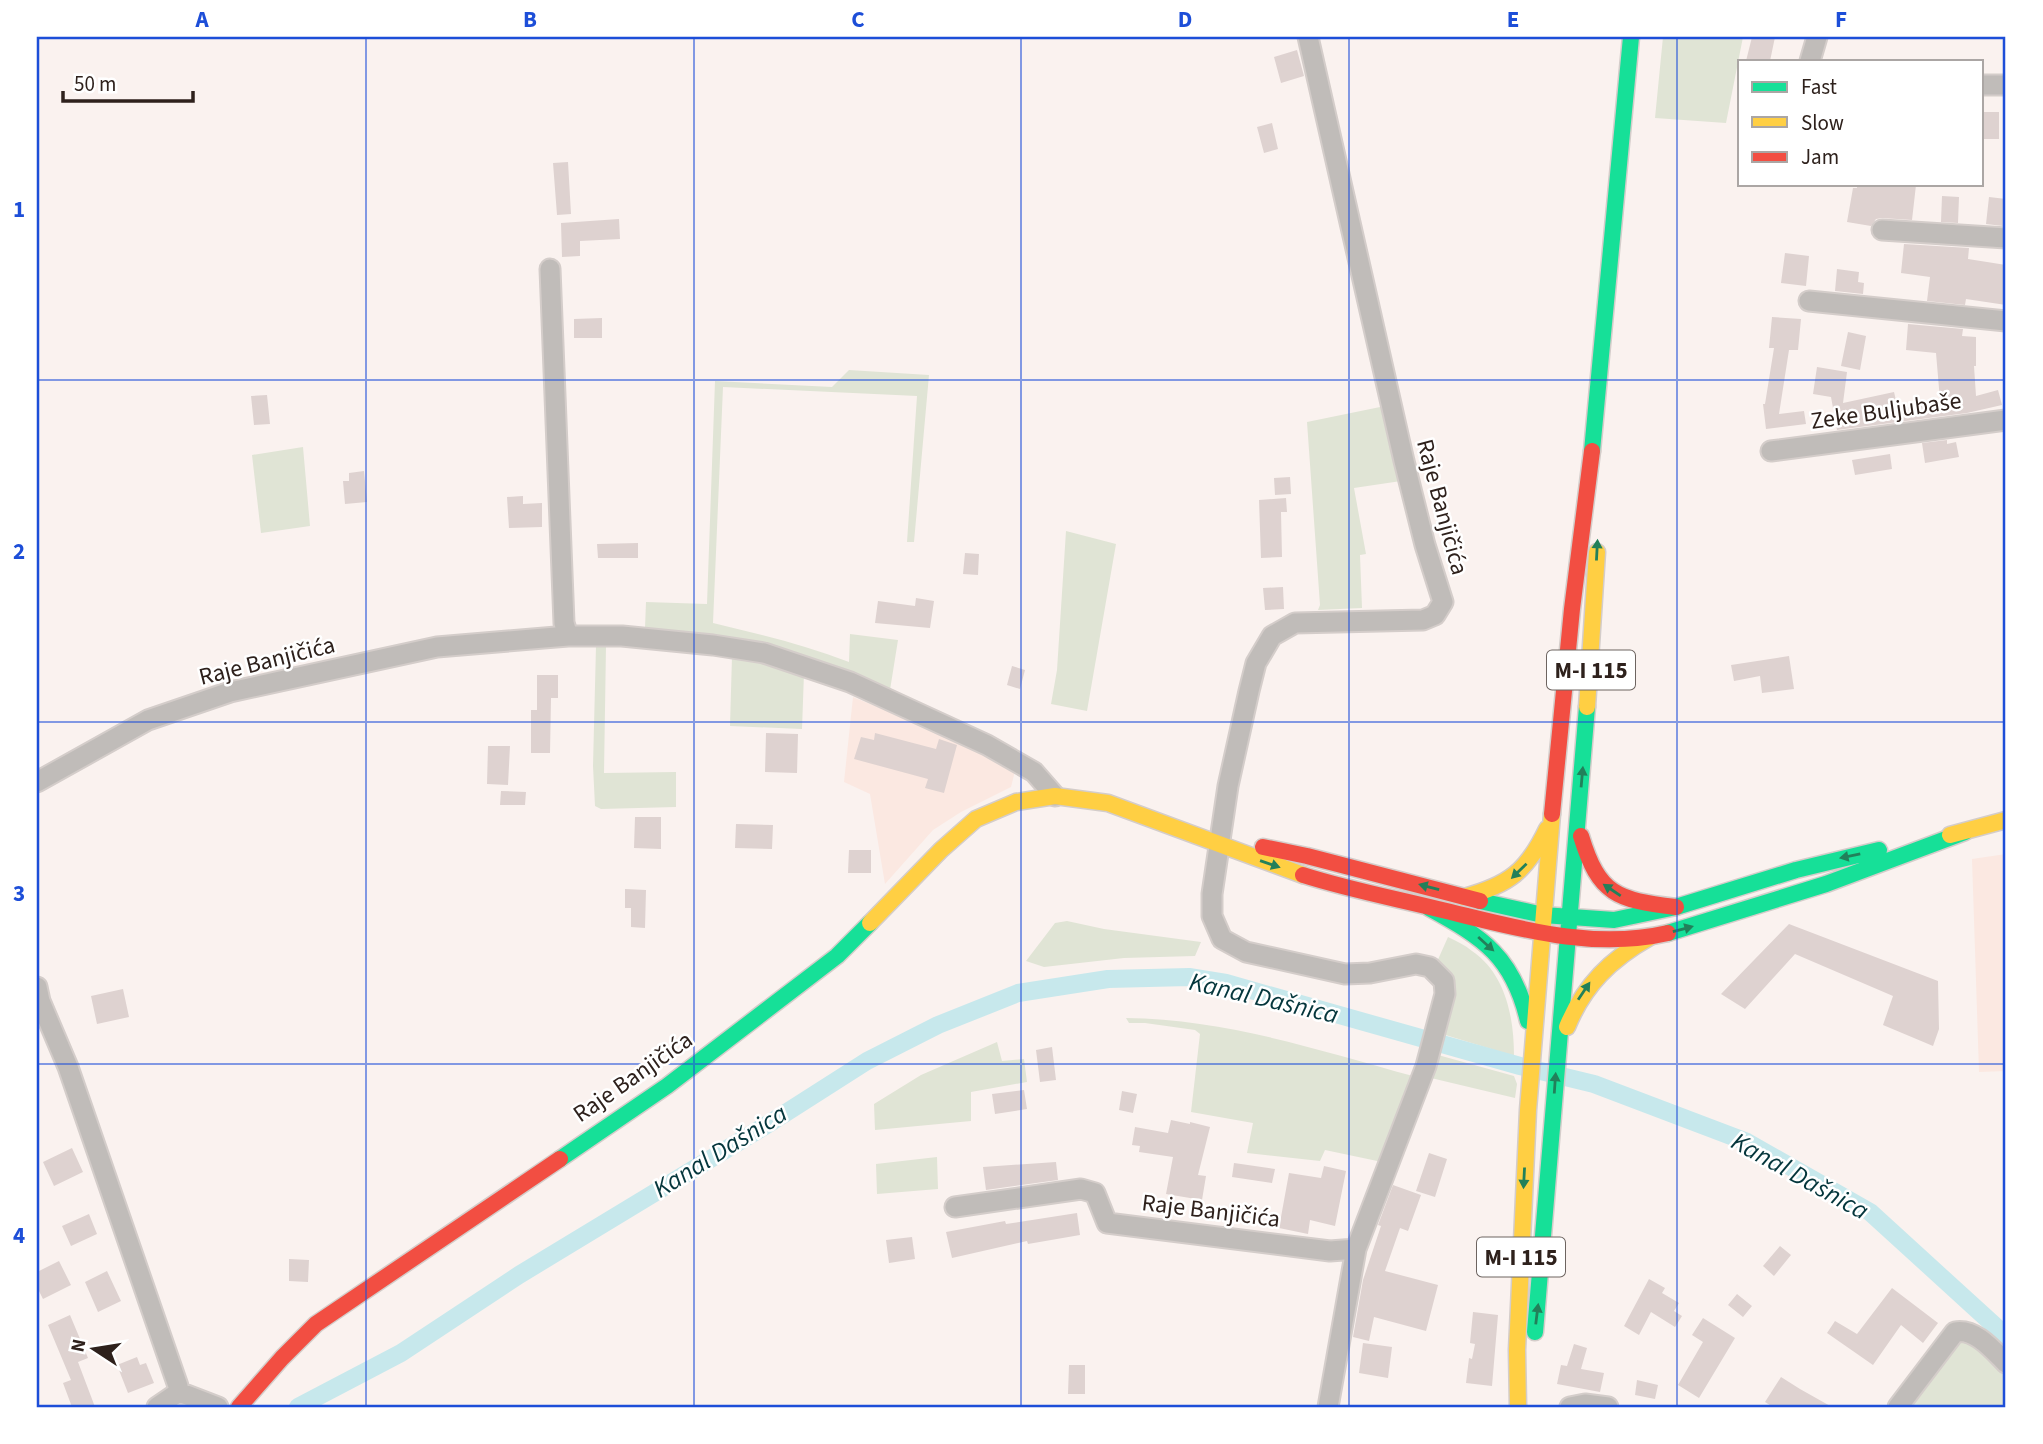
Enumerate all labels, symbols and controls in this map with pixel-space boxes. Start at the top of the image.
text: A [194,3,209,36]
text: B [523,3,537,36]
text: C [851,3,865,36]
text: D [1178,3,1192,36]
text: E [1507,3,1519,36]
text: F [1835,3,1847,36]
scale bar [63,60,192,104]
legend [1738,60,1983,186]
text: 50 m [74,69,116,99]
text: Fast [1801,72,1837,102]
text: Slow [1801,108,1844,138]
text: Jam [1801,142,1839,172]
text: 1 [13,193,25,226]
street label: Zeke Buljubaše [1808,383,1964,439]
street label: Raje Banjičića [1407,435,1477,579]
text: 2 [13,535,25,568]
one-way arrow [1592,539,1603,561]
street label: Raje Banjičića [195,627,339,695]
road number: M-I 115 [1547,650,1635,690]
one-way arrow [1577,766,1588,788]
one-way arrow [1839,851,1861,862]
one-way arrow [1259,859,1280,870]
one-way arrow [1511,863,1528,879]
text: 3 [13,877,25,910]
one-way arrow [1418,882,1439,892]
one-way arrow [1602,884,1621,897]
one-way arrow [1672,923,1694,934]
one-way arrow [1477,936,1495,952]
water label: Kanal Dašnica [1186,963,1342,1033]
one-way arrow [1577,982,1591,1000]
street label: Raje Banjičića [566,1023,700,1131]
one-way arrow [1550,1072,1561,1094]
water label: Kanal Dašnica [646,1095,794,1207]
water label: Kanal Dašnica [1725,1123,1875,1229]
one-way arrow [1519,1167,1530,1189]
street label: Raje Banjičića [1140,1185,1282,1237]
text: 4 [13,1219,25,1252]
road number: M-I 115 [1477,1238,1565,1276]
one-way arrow [1532,1302,1543,1324]
north arrow [60,1314,130,1384]
text: N [64,1337,93,1355]

